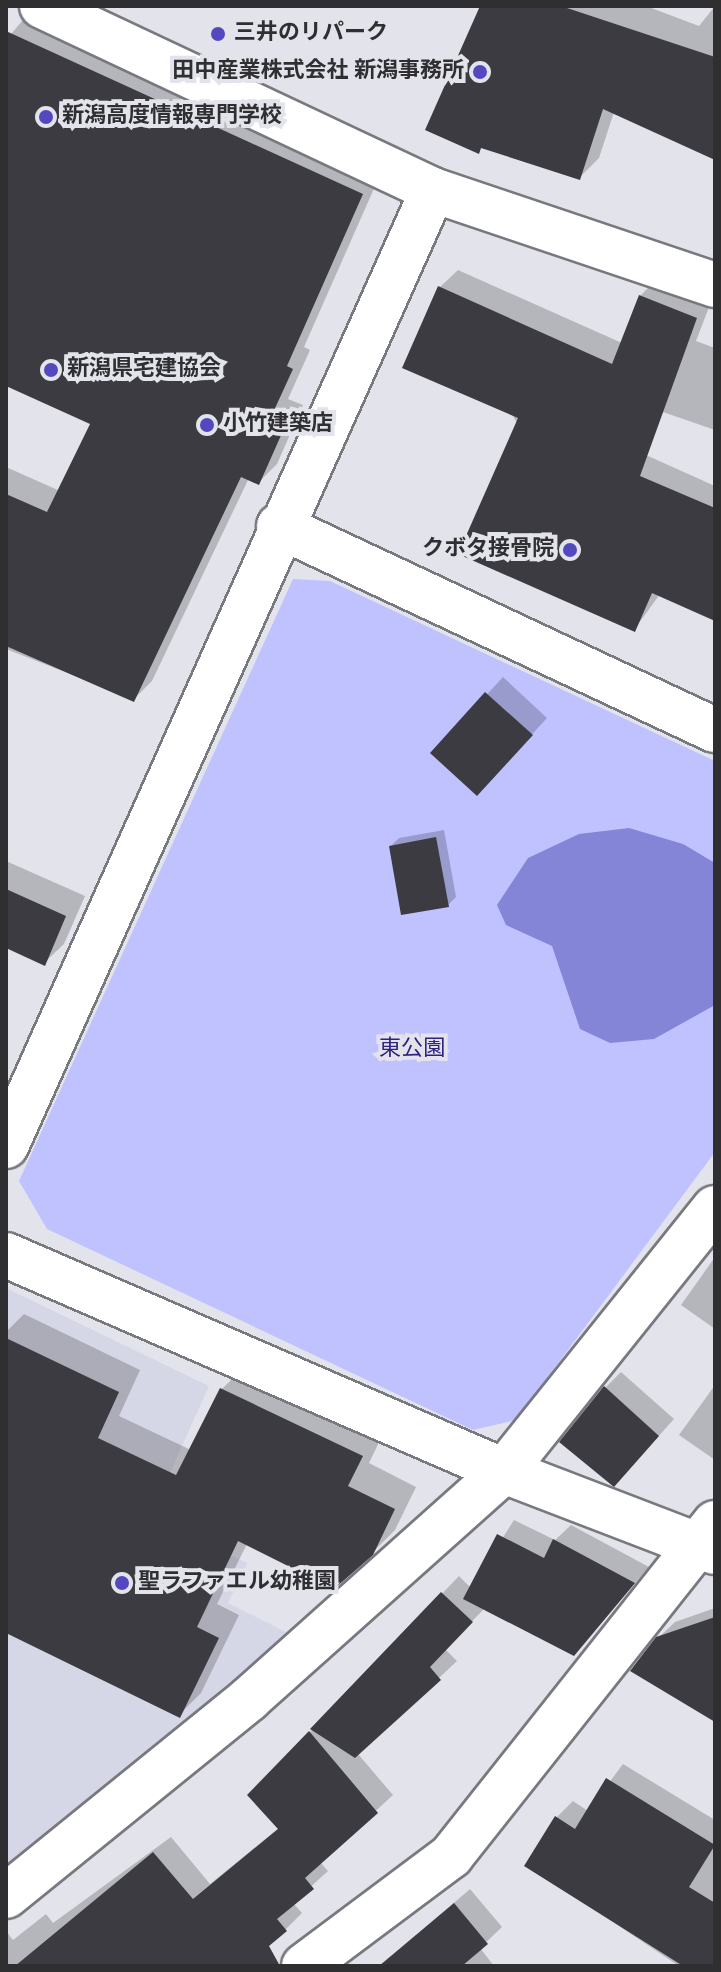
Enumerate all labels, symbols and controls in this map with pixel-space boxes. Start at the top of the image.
place label: 三井のリパーク [234,21,388,47]
marker: 三井のリパーク [209,25,227,43]
place label: 田中産業株式会社 新潟事務所 [173,59,464,85]
marker: 田中産業株式会社 新潟事務所 [471,63,489,81]
place label: 新潟高度情報専門学校 [62,104,282,130]
marker: 新潟高度情報専門学校 [37,108,55,126]
place label: 新潟県宅建協会 [67,357,221,383]
marker: 新潟県宅建協会 [42,361,60,379]
place label: 小竹建築店 [223,412,333,438]
marker: 小竹建築店 [198,416,216,434]
place label: クボタ接骨院 [422,537,554,563]
marker: クボタ接骨院 [561,541,579,559]
park label: 東公園 [379,1037,445,1063]
place label: 聖ラファエル幼稚園 [138,1570,336,1596]
marker: 聖ラファエル幼稚園 [113,1574,131,1592]

